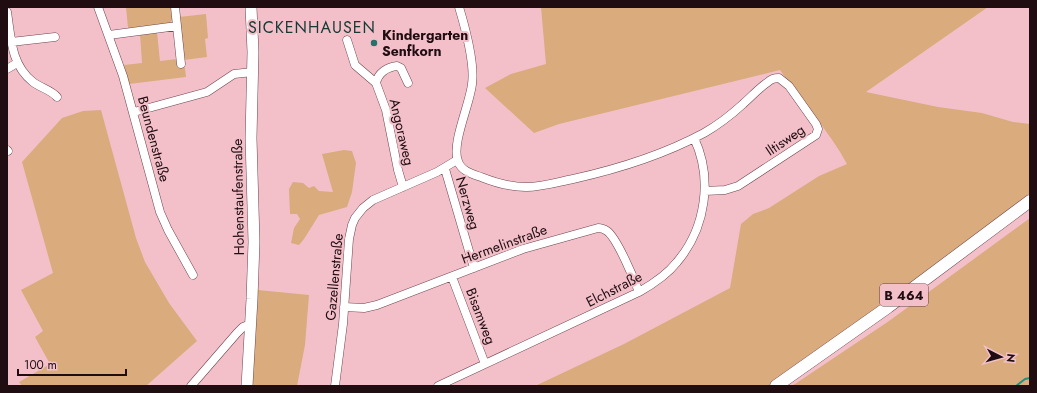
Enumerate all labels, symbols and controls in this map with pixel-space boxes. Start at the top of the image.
district label: SICKENHAUSEN [248,16,376,39]
place label: Kindergarten Senfkorn [382,25,468,61]
marker: Kindergarten Senfkorn [369,38,379,48]
street label: Beundenstraße [133,94,175,184]
street label: Angoraweg [385,97,419,167]
street label: Iltisweg [761,119,809,161]
street label: Hohenstaufenstraße [227,138,249,256]
street label: Nerzweg [451,174,485,232]
street label: Hermelinstraße [458,219,550,269]
street label: Gazellenstraße [320,232,348,322]
street label: Elchstraße [582,266,646,312]
road number: B 464 [880,284,928,306]
street label: Bisamweg [461,285,501,347]
north arrow [981,337,1021,377]
scale bar [18,351,126,377]
text: N [1003,353,1019,363]
text: 100 m [24,356,57,374]

